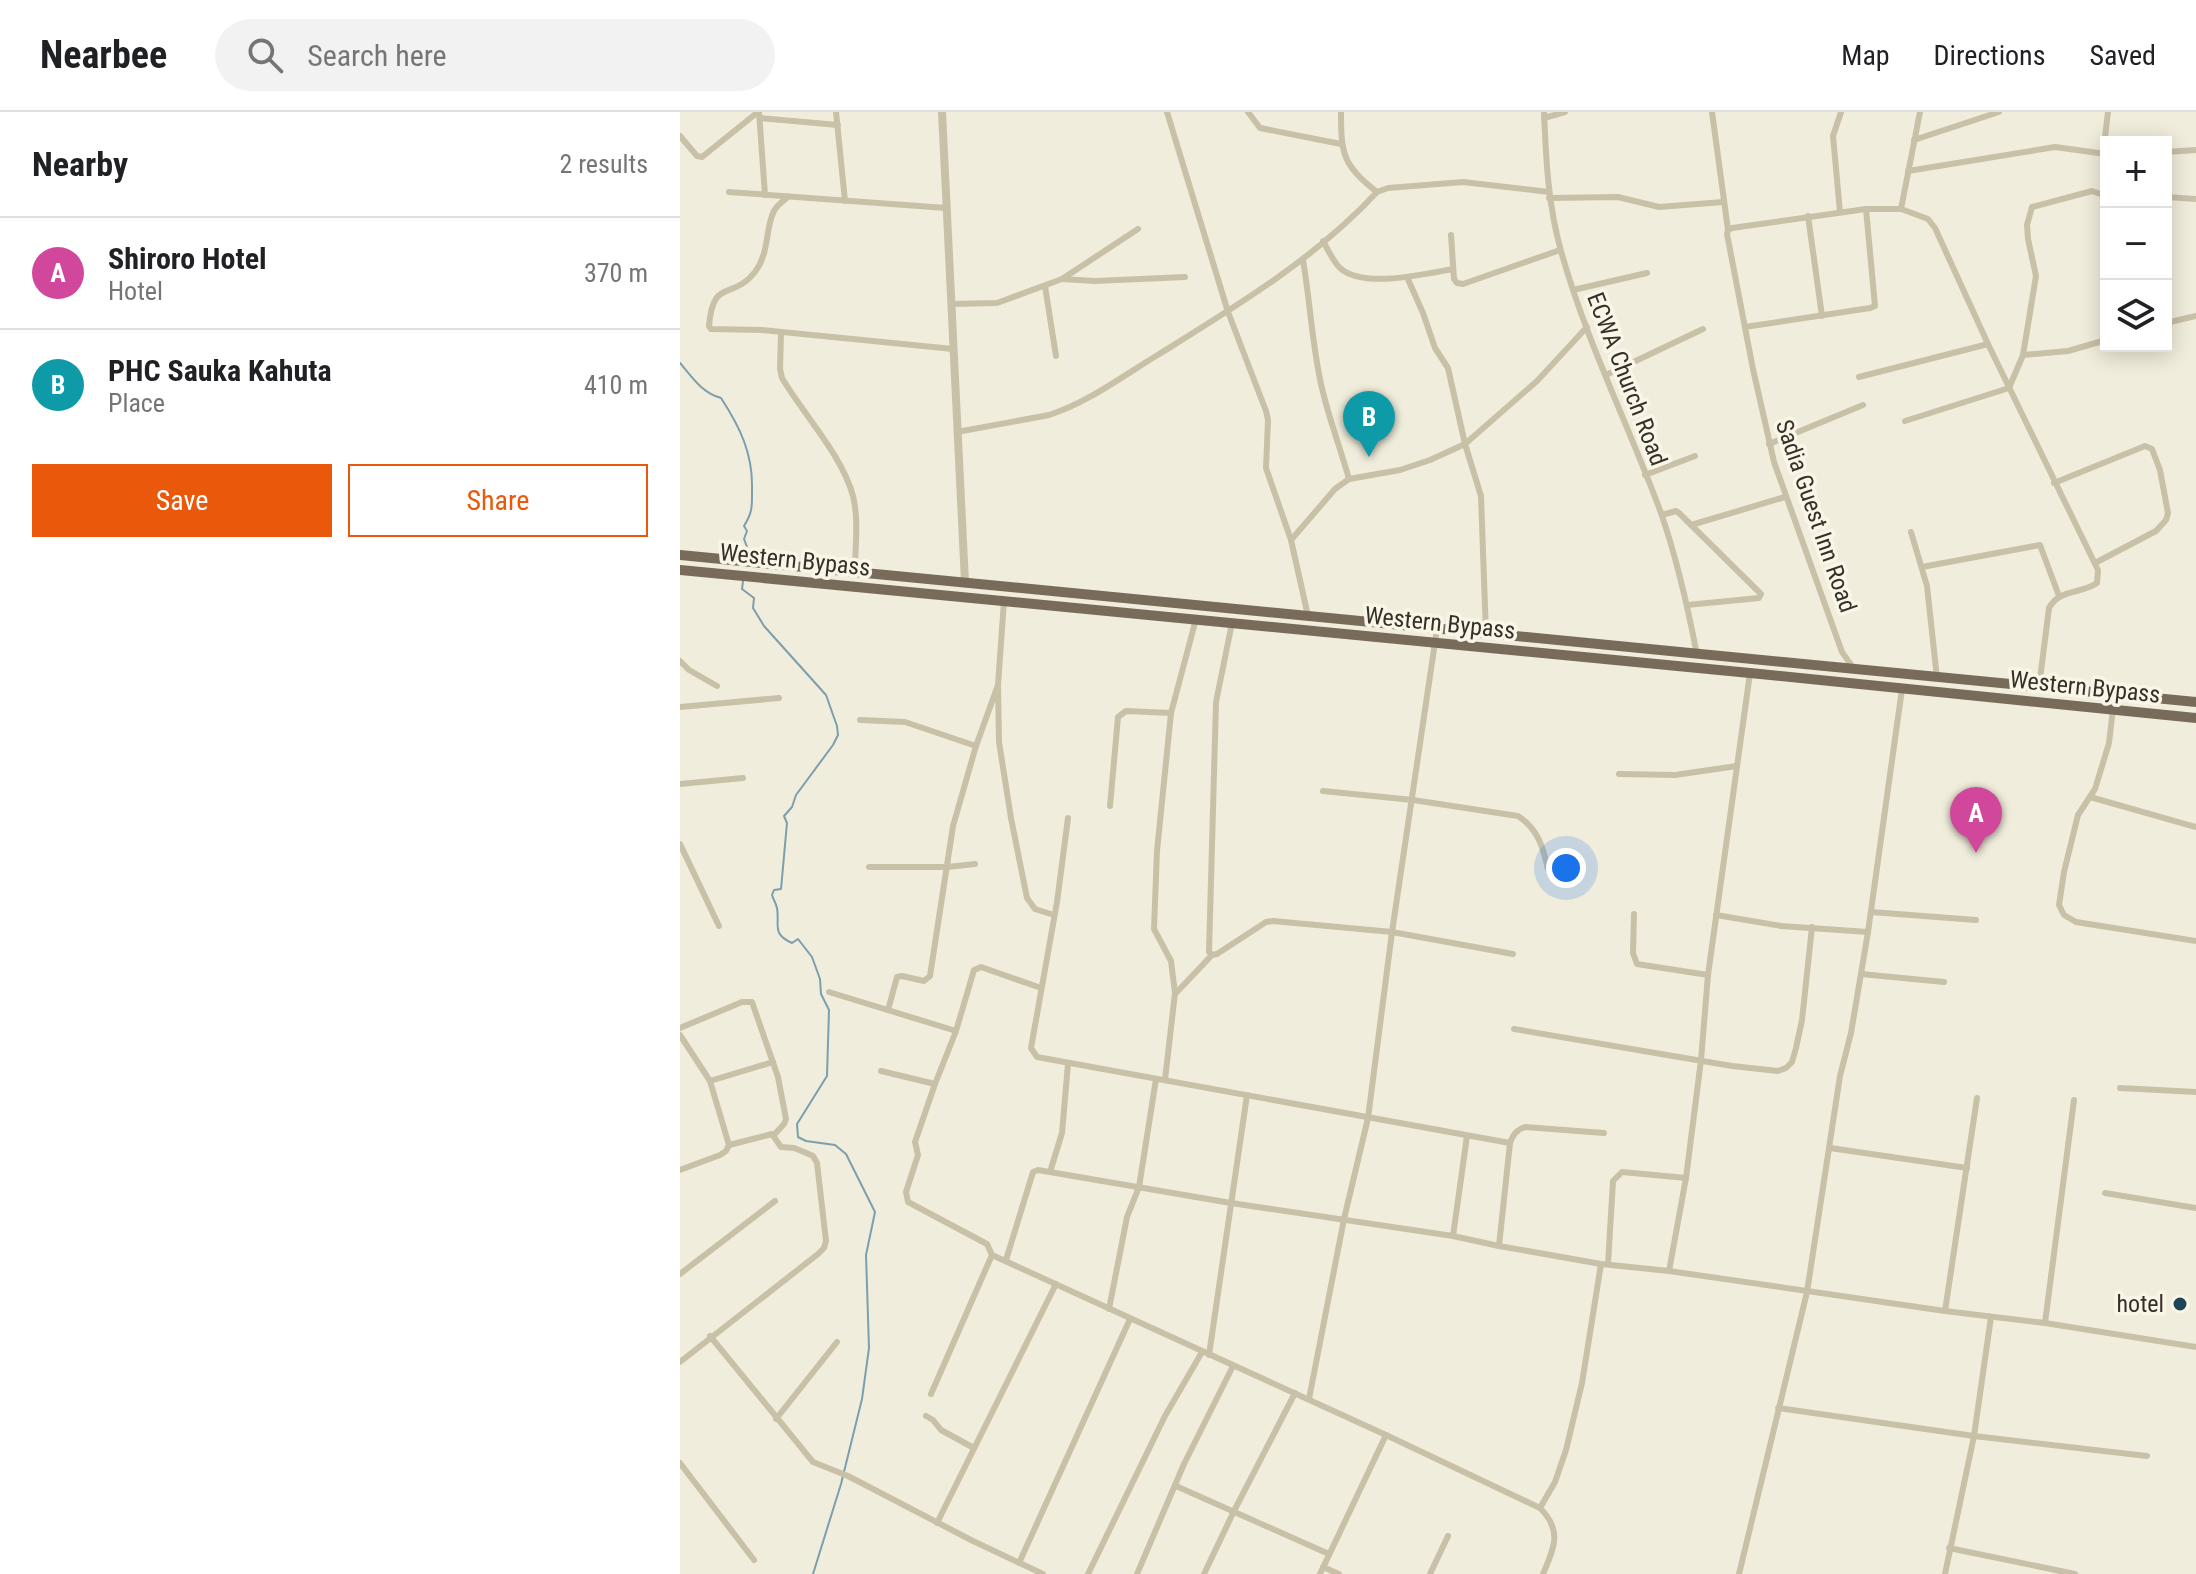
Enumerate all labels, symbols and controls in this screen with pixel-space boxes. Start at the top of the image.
search box [215,19,775,91]
text: Nearbee [40,33,167,77]
icon: search [243,33,287,77]
text: Search here [307,38,447,73]
text: Map [1841,39,1890,72]
text: Directions [1934,39,2045,72]
text: Saved [2089,39,2156,72]
map controls [2100,136,2172,352]
button: + [2100,136,2172,208]
text: Nearby [32,144,128,184]
text: 2 results [559,149,648,179]
button: − [2100,208,2172,280]
text: Shiroro Hotel [108,241,267,276]
text: A [50,258,66,288]
text: 370 m [584,258,648,288]
text: Hotel [108,276,163,306]
button: layers [2100,280,2172,352]
street label: ECWA Church Road [1581,289,1673,469]
text: PHC Sauka Kahuta [108,353,332,388]
text: B [51,370,65,400]
text: 410 m [584,370,648,400]
text: Place [108,388,165,418]
pin: B [1343,391,1395,457]
street label: Sadia Guest Inn Road [1770,416,1862,616]
button: Save [32,464,332,537]
button: Share [348,464,648,537]
street label: Western Bypass [718,538,872,582]
street label: Western Bypass [1363,601,1517,645]
street label: Western Bypass [2008,665,2162,709]
pin: A [1950,787,2002,853]
your location [1546,848,1586,888]
place label: hotel [2117,1290,2164,1318]
marker: hotel [2171,1295,2189,1313]

